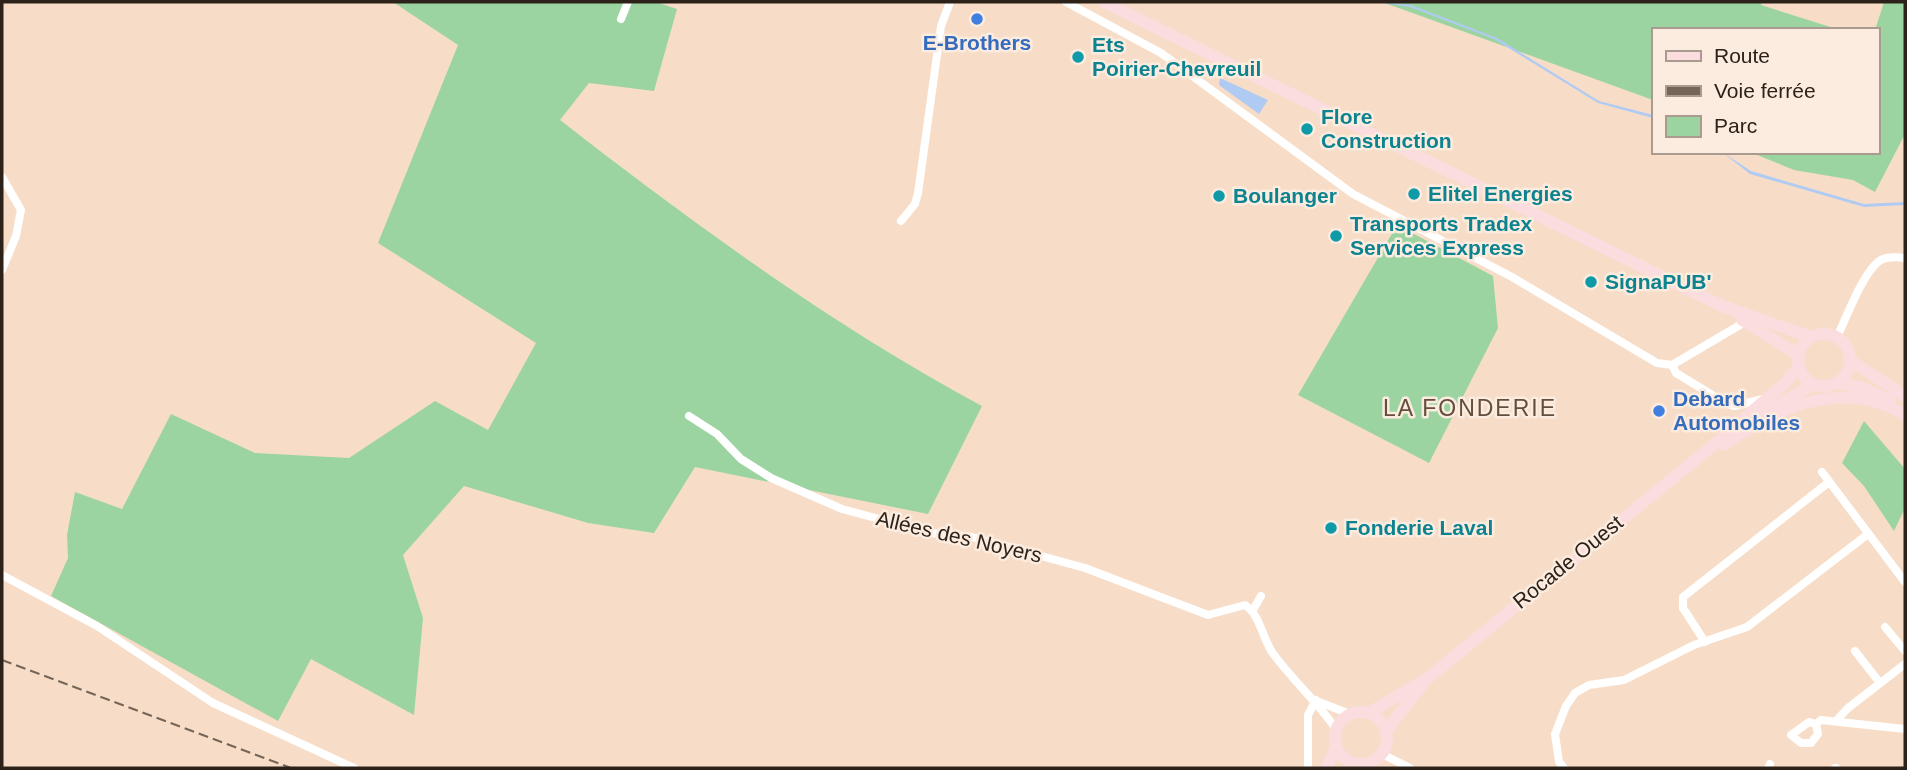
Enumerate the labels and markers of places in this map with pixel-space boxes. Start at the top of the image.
marker: E-Brothers [969,11,985,27]
place label: E-Brothers [923,31,1031,54]
place label: Ets Poirier-Chevreuil [1092,33,1261,80]
marker: Ets Poirier-Chevreuil [1070,49,1086,65]
place label: Flore Construction [1321,105,1452,152]
marker: Flore Construction [1299,121,1315,137]
place label: Elitel Energies [1428,182,1573,205]
place label: Boulanger [1233,184,1337,207]
marker: Elitel Energies [1406,186,1422,202]
marker: Boulanger [1211,188,1227,204]
place label: Transports Tradex Services Express [1350,212,1532,259]
marker: Transports Tradex Services Express [1328,228,1344,244]
place label: SignaPUB' [1605,270,1712,293]
marker: SignaPUB' [1583,274,1599,290]
place label: Debard Automobiles [1673,387,1800,434]
marker: Debard Automobiles [1651,403,1667,419]
place label: Fonderie Laval [1345,516,1493,539]
marker: Fonderie Laval [1323,520,1339,536]

